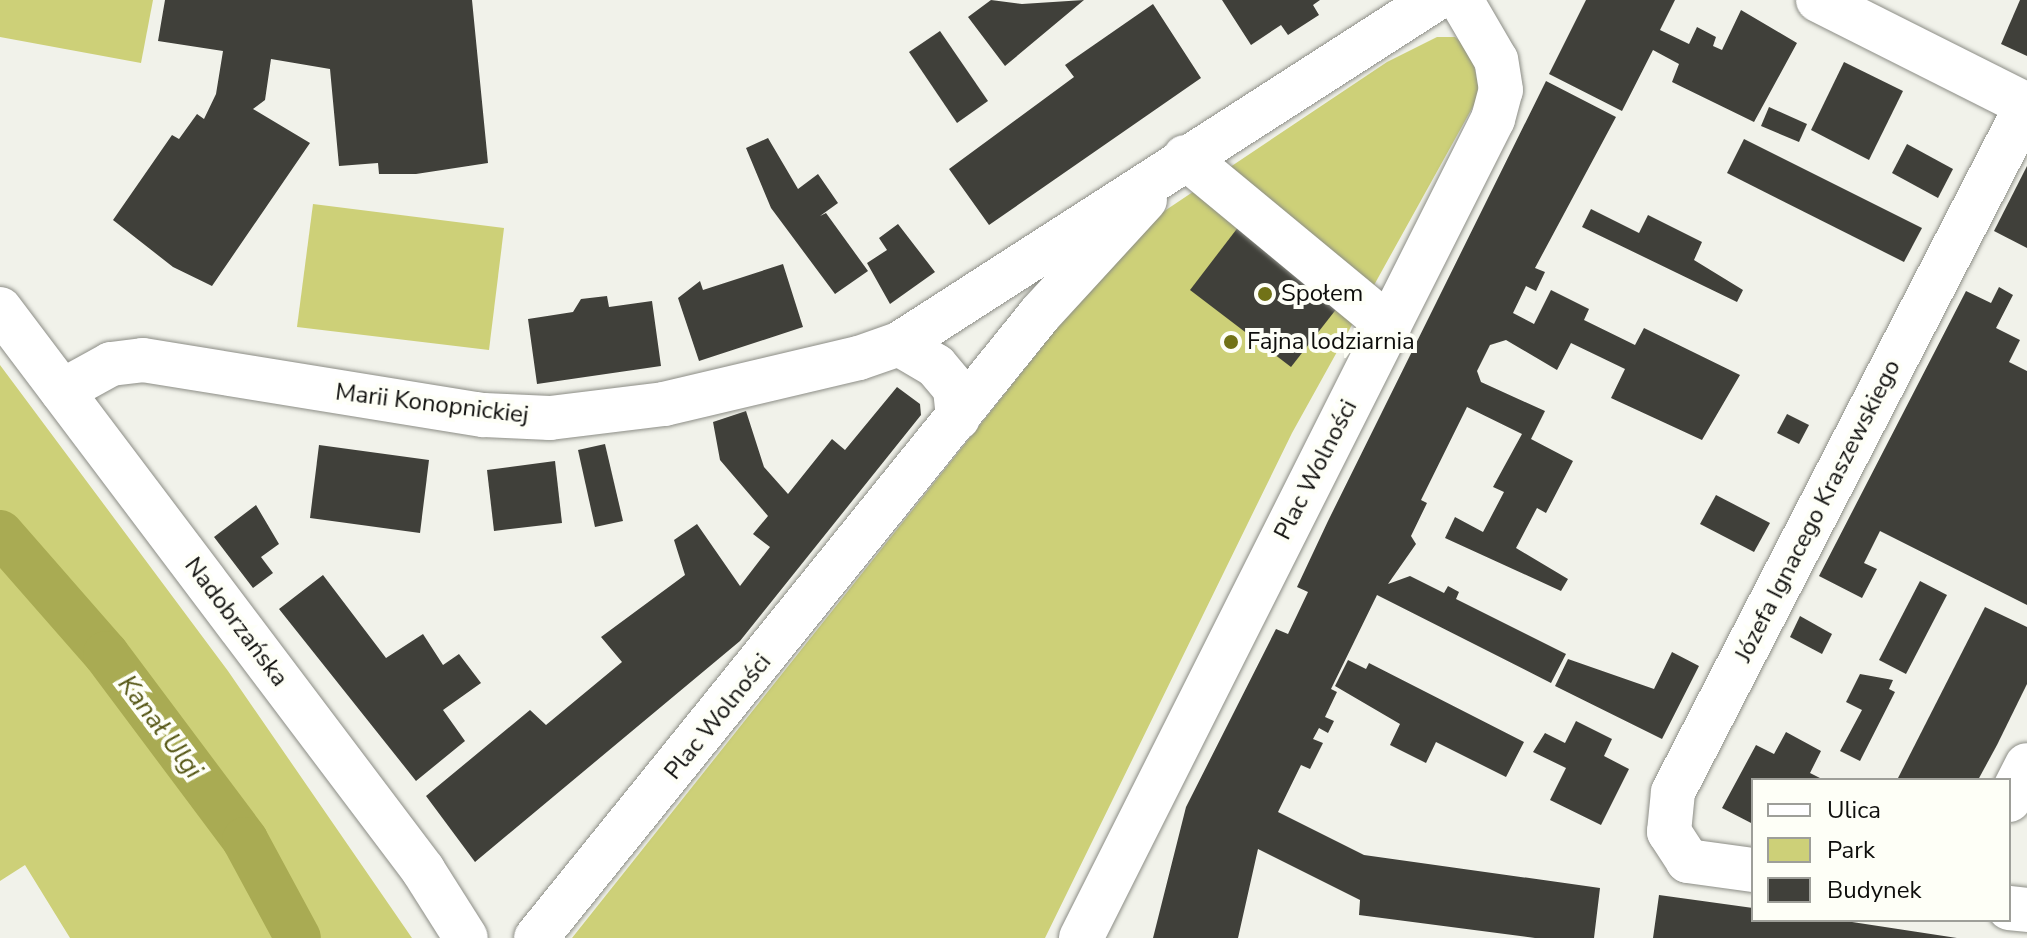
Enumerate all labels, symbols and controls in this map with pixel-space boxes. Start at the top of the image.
place label: Społem [1281,280,1363,308]
marker: Społem [1256,285,1274,303]
place label: Fajna lodziarnia [1247,328,1415,356]
marker: Fajna lodziarnia [1222,333,1240,351]
street label: Józefa Ignacego Kraszewskiego [1729,355,1907,667]
street label: Marii Konopnickiej [334,378,530,430]
street label: Plac Wolności [1268,395,1364,545]
street label: Nadobrzańska [178,552,294,692]
street label: Plac Wolności [659,649,777,785]
water label: Kanał Ulgi [111,669,209,785]
legend [1751,778,2011,922]
text: Ulica [1827,794,1881,826]
text: Park [1827,834,1875,866]
text: Budynek [1827,874,1921,906]

